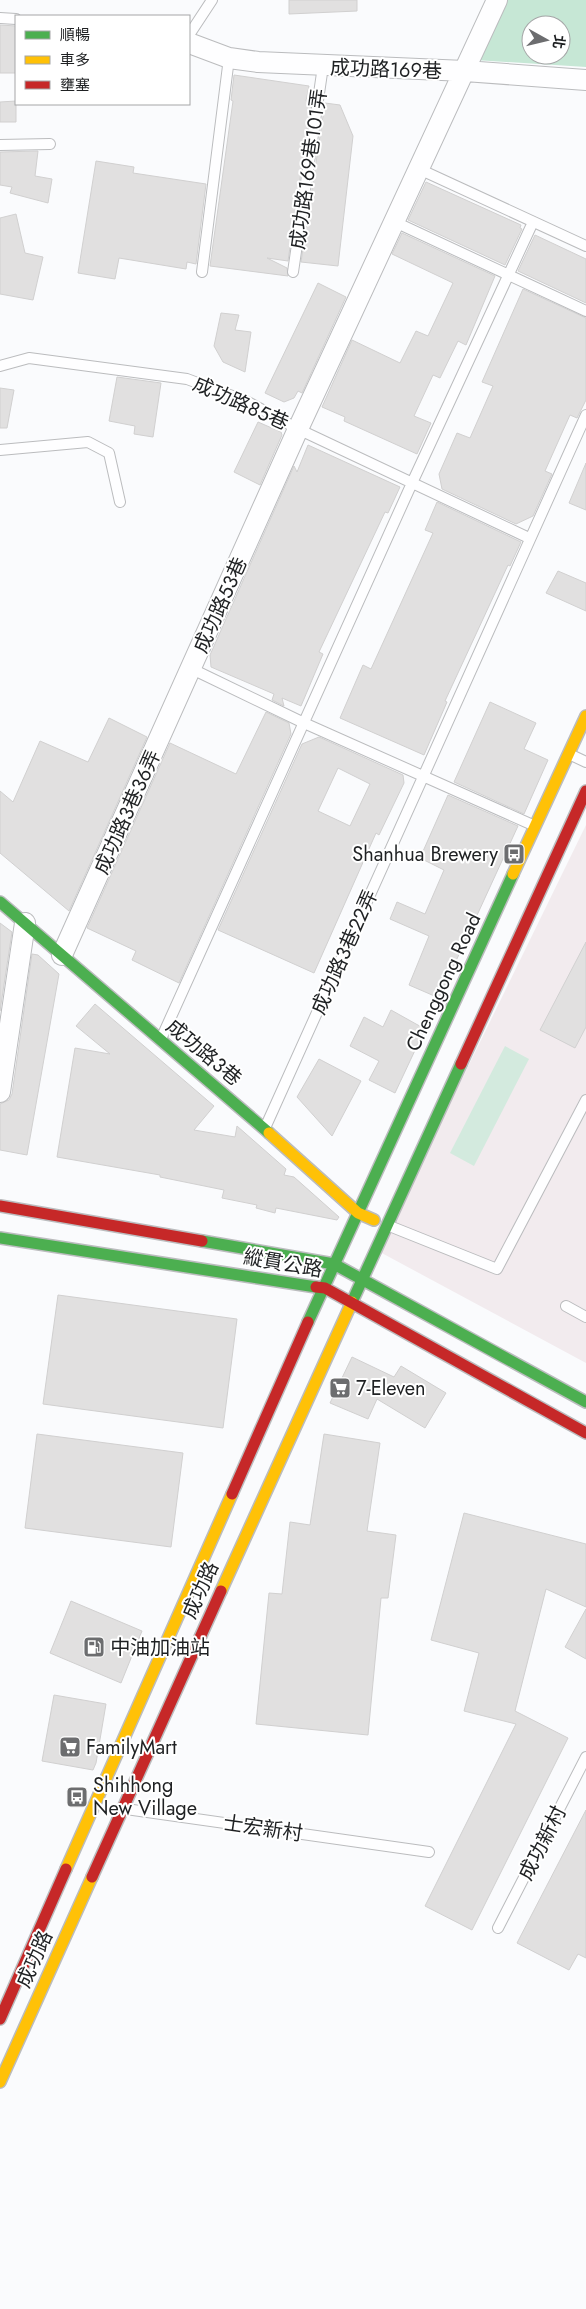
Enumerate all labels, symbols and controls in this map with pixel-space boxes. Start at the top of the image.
legend [15,15,190,105]
north arrow [521,15,571,65]
text: 順暢 [60,24,90,46]
text: 北 [548,33,570,50]
text: 車多 [60,49,90,71]
street label: 成功路169巷 [329,53,442,86]
text: 壅塞 [60,74,90,96]
street label: 成功路169巷101弄 [283,87,334,251]
street label: 成功路85巷 [188,369,293,437]
street label: 成功路53巷 [186,553,254,658]
street label: 成功路3巷36弄 [87,745,168,879]
place label: Shanhua Brewery [352,840,498,869]
bus stop icon: Shanhua Brewery [502,842,526,866]
street label: 成功路3巷22弄 [304,885,385,1019]
street label: Chenggong Road [399,908,488,1056]
street label: 成功路3巷 [160,1012,248,1093]
street label: 縱貫公路 [241,1242,325,1285]
place label: 7-Eleven [356,1374,426,1403]
supermarket icon: 7-Eleven [328,1376,352,1400]
street label: 成功路 [175,1557,226,1624]
place label: 中油加油站 [110,1633,210,1662]
fuel station icon: 中油加油站 [82,1635,106,1659]
place label: FamilyMart [86,1733,177,1762]
supermarket icon: FamilyMart [58,1735,82,1759]
place label: Shihhong New Village [93,1771,197,1823]
bus stop icon: Shihhong New Village [65,1785,89,1809]
street label: 成功新村 [511,1801,574,1885]
street label: 士宏新村 [221,1809,305,1848]
street label: 成功路 [9,1926,60,1993]

